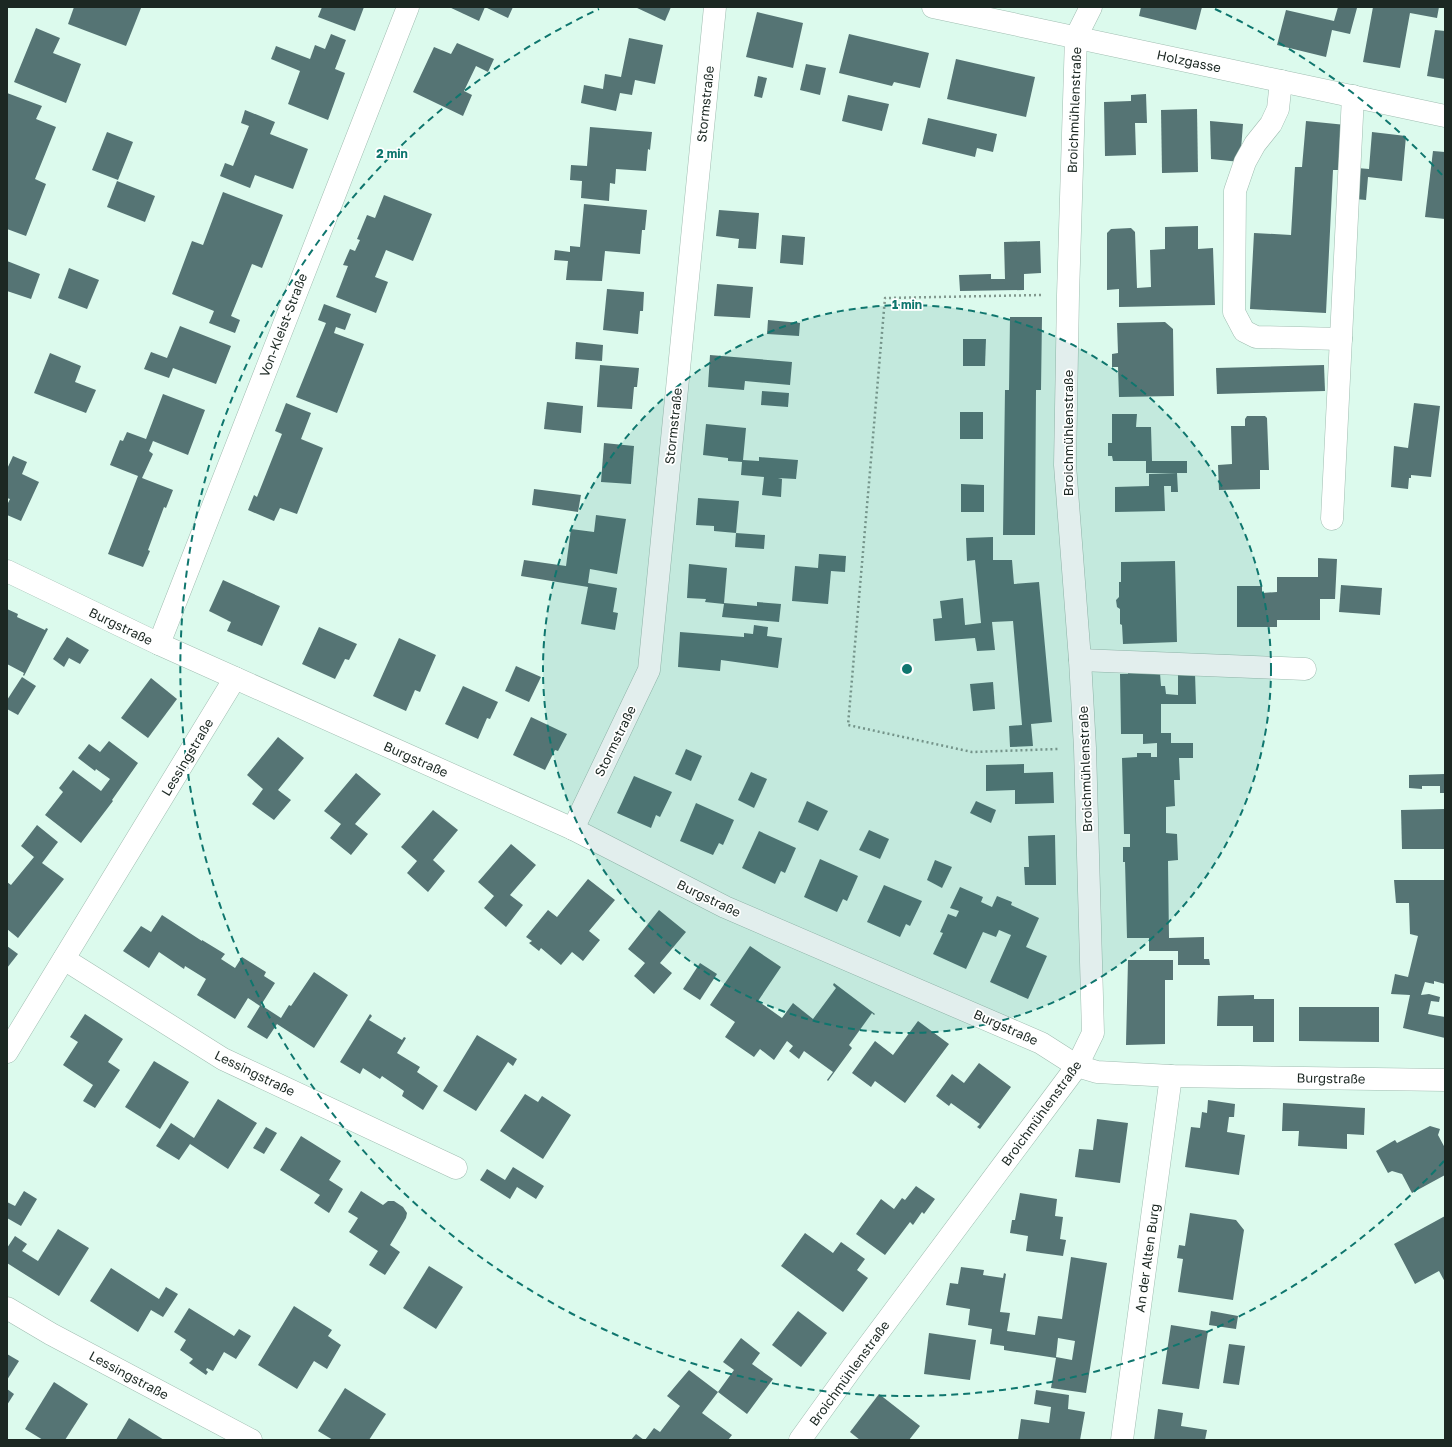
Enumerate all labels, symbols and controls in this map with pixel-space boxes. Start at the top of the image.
street label: Holzgasse [1155,46,1223,76]
street label: Broichmühlenstraße [1064,47,1084,173]
street label: Stormstraße [693,65,717,143]
text: 2 min [376,146,408,161]
street label: Von-Kleist-Straße [256,271,310,379]
text: 1 min [892,297,922,312]
street label: Broichmühlenstraße [1060,370,1076,496]
street label: Stormstraße [661,387,685,465]
street label: Burgstraße [86,604,156,648]
centre of rings [900,662,914,676]
street label: Stormstraße [591,703,639,779]
street label: Broichmühlenstraße [1075,706,1095,832]
street label: Lessingstraße [158,715,216,799]
street label: Burgstraße [381,738,451,780]
street label: Burgstraße [674,876,744,920]
street label: Burgstraße [971,1006,1041,1048]
street label: Lessingstraße [212,1047,298,1099]
street label: Broichmühlenstraße [997,1057,1085,1169]
street label: Burgstraße [1296,1069,1366,1087]
street label: An der Alten Burg [1131,1203,1163,1313]
street label: Broichmühlenstraße [805,1317,893,1429]
street label: Lessingstraße [87,1347,171,1403]

